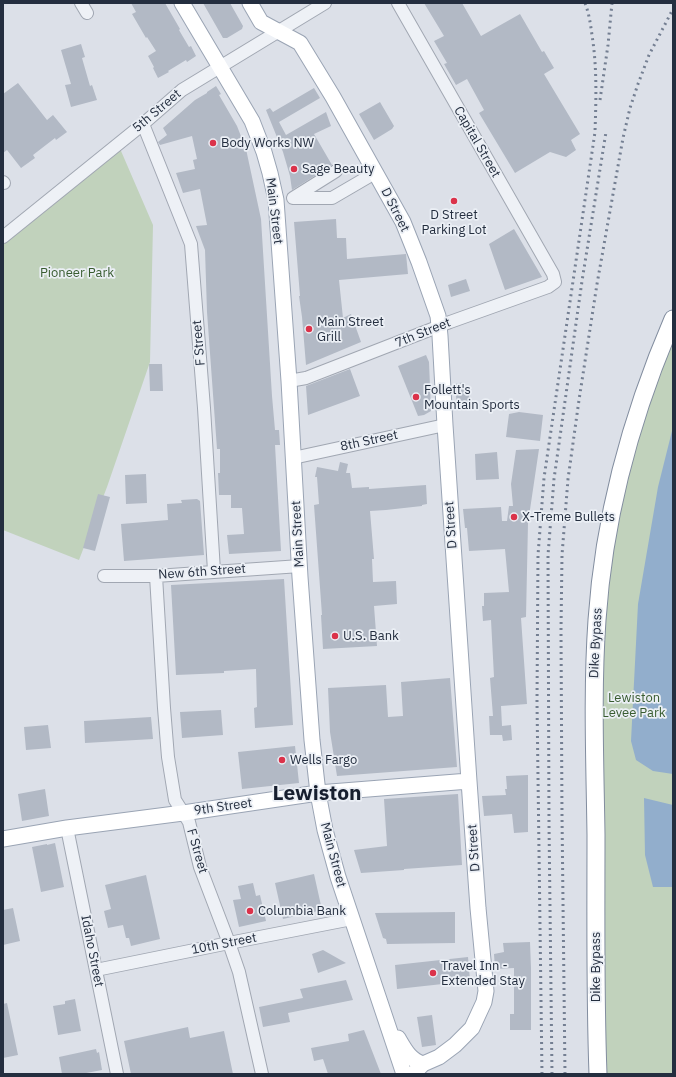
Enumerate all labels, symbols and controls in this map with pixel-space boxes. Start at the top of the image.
street label: 5th Street [130,86,184,136]
street label: Capital Street [450,104,504,180]
place label: Body Works NW [221,135,314,151]
marker: Body Works NW [208,138,218,148]
place label: Sage Beauty [302,161,374,177]
marker: Sage Beauty [289,164,299,174]
street label: Main Street [262,177,286,245]
street label: D Street [377,185,413,235]
marker: D Street Parking Lot [449,196,459,206]
place label: D Street Parking Lot [421,207,487,238]
park label: Pioneer Park [40,265,114,281]
place label: Main Street Grill [317,314,384,345]
street label: 7th Street [393,315,453,351]
street label: F Street [189,319,209,367]
marker: Main Street Grill [304,324,314,334]
place label: Follett's Mountain Sports [424,382,520,413]
marker: Follett's Mountain Sports [411,392,421,402]
street label: 8th Street [339,427,399,455]
street label: Main Street [288,500,308,568]
street label: D Street [442,501,460,549]
place label: X-Treme Bullets [522,509,615,525]
marker: X-Treme Bullets [509,512,519,522]
street label: New 6th Street [158,561,246,583]
street label: Dike Bypass [586,607,606,679]
place label: U.S. Bank [343,628,399,644]
marker: U.S. Bank [330,631,340,641]
park label: Lewiston Levee Park [602,690,666,721]
place label: Wells Fargo [290,752,357,768]
marker: Wells Fargo [277,755,287,765]
district label: Lewiston [272,781,362,807]
street label: 9th Street [193,795,253,819]
street label: Main Street [317,821,349,889]
street label: D Street [465,824,483,872]
street label: F Street [183,827,211,875]
place label: Columbia Bank [258,903,346,919]
marker: Columbia Bank [245,906,255,916]
street label: Idaho Street [77,914,107,988]
street label: 10th Street [190,930,258,958]
street label: Dike Bypass [588,932,604,1002]
place label: Travel Inn - Extended Stay [441,958,525,989]
marker: Travel Inn - Extended Stay [428,968,438,978]

